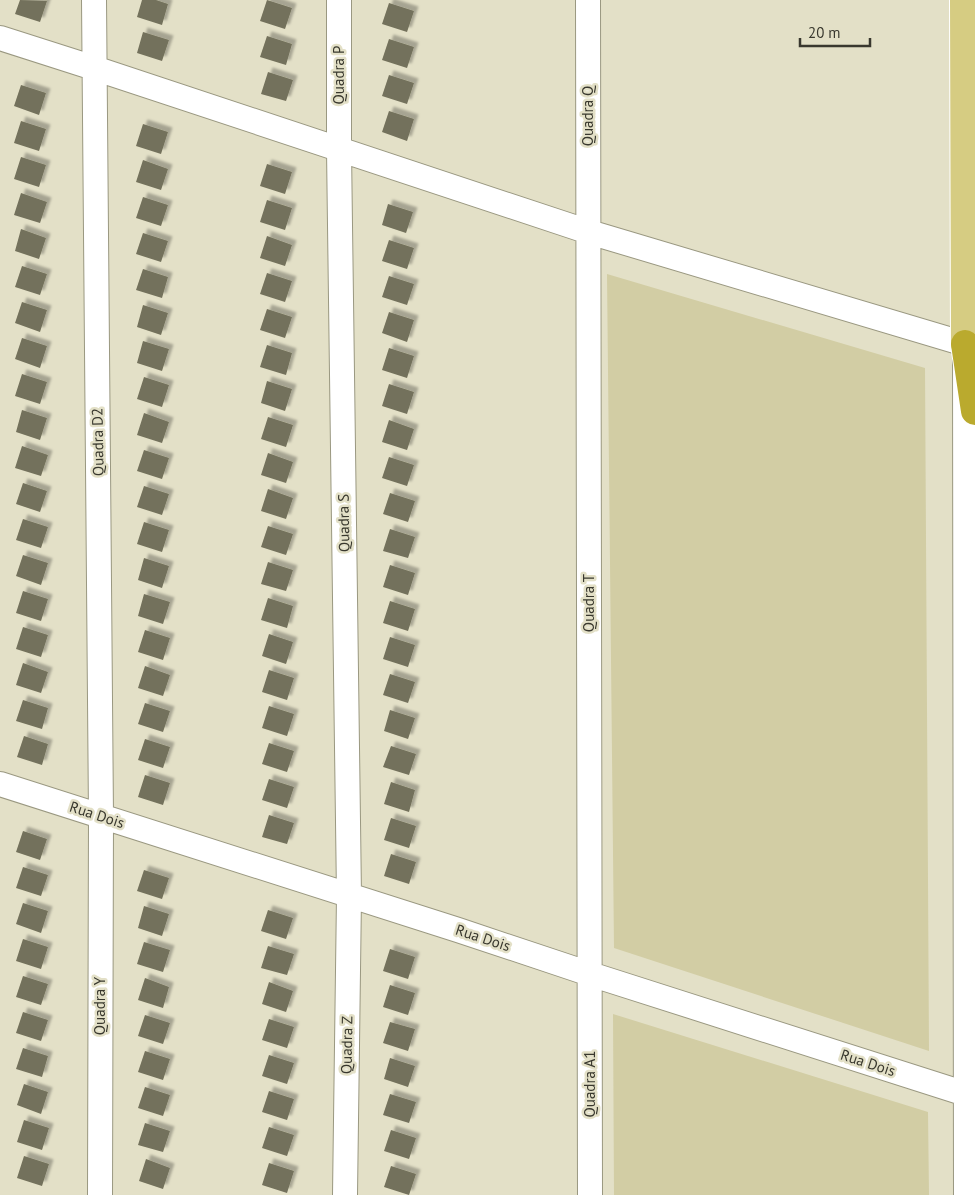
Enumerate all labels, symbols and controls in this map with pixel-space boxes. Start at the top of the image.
scale bar [800,15,870,47]
text: 20 m [808,23,841,42]
street label: Quadra P [329,46,348,104]
street label: Quadra Q [578,85,597,146]
street label: Quadra D2 [87,408,108,476]
street label: Quadra S [333,494,354,552]
street label: Quadra T [579,573,598,632]
street label: Rua Dois [67,797,127,832]
street label: Rua Dois [453,920,513,955]
street label: Quadra Y [90,976,109,1035]
street label: Quadra Z [336,1016,357,1074]
street label: Rua Dois [838,1045,898,1080]
street label: Quadra A1 [580,1051,599,1117]

